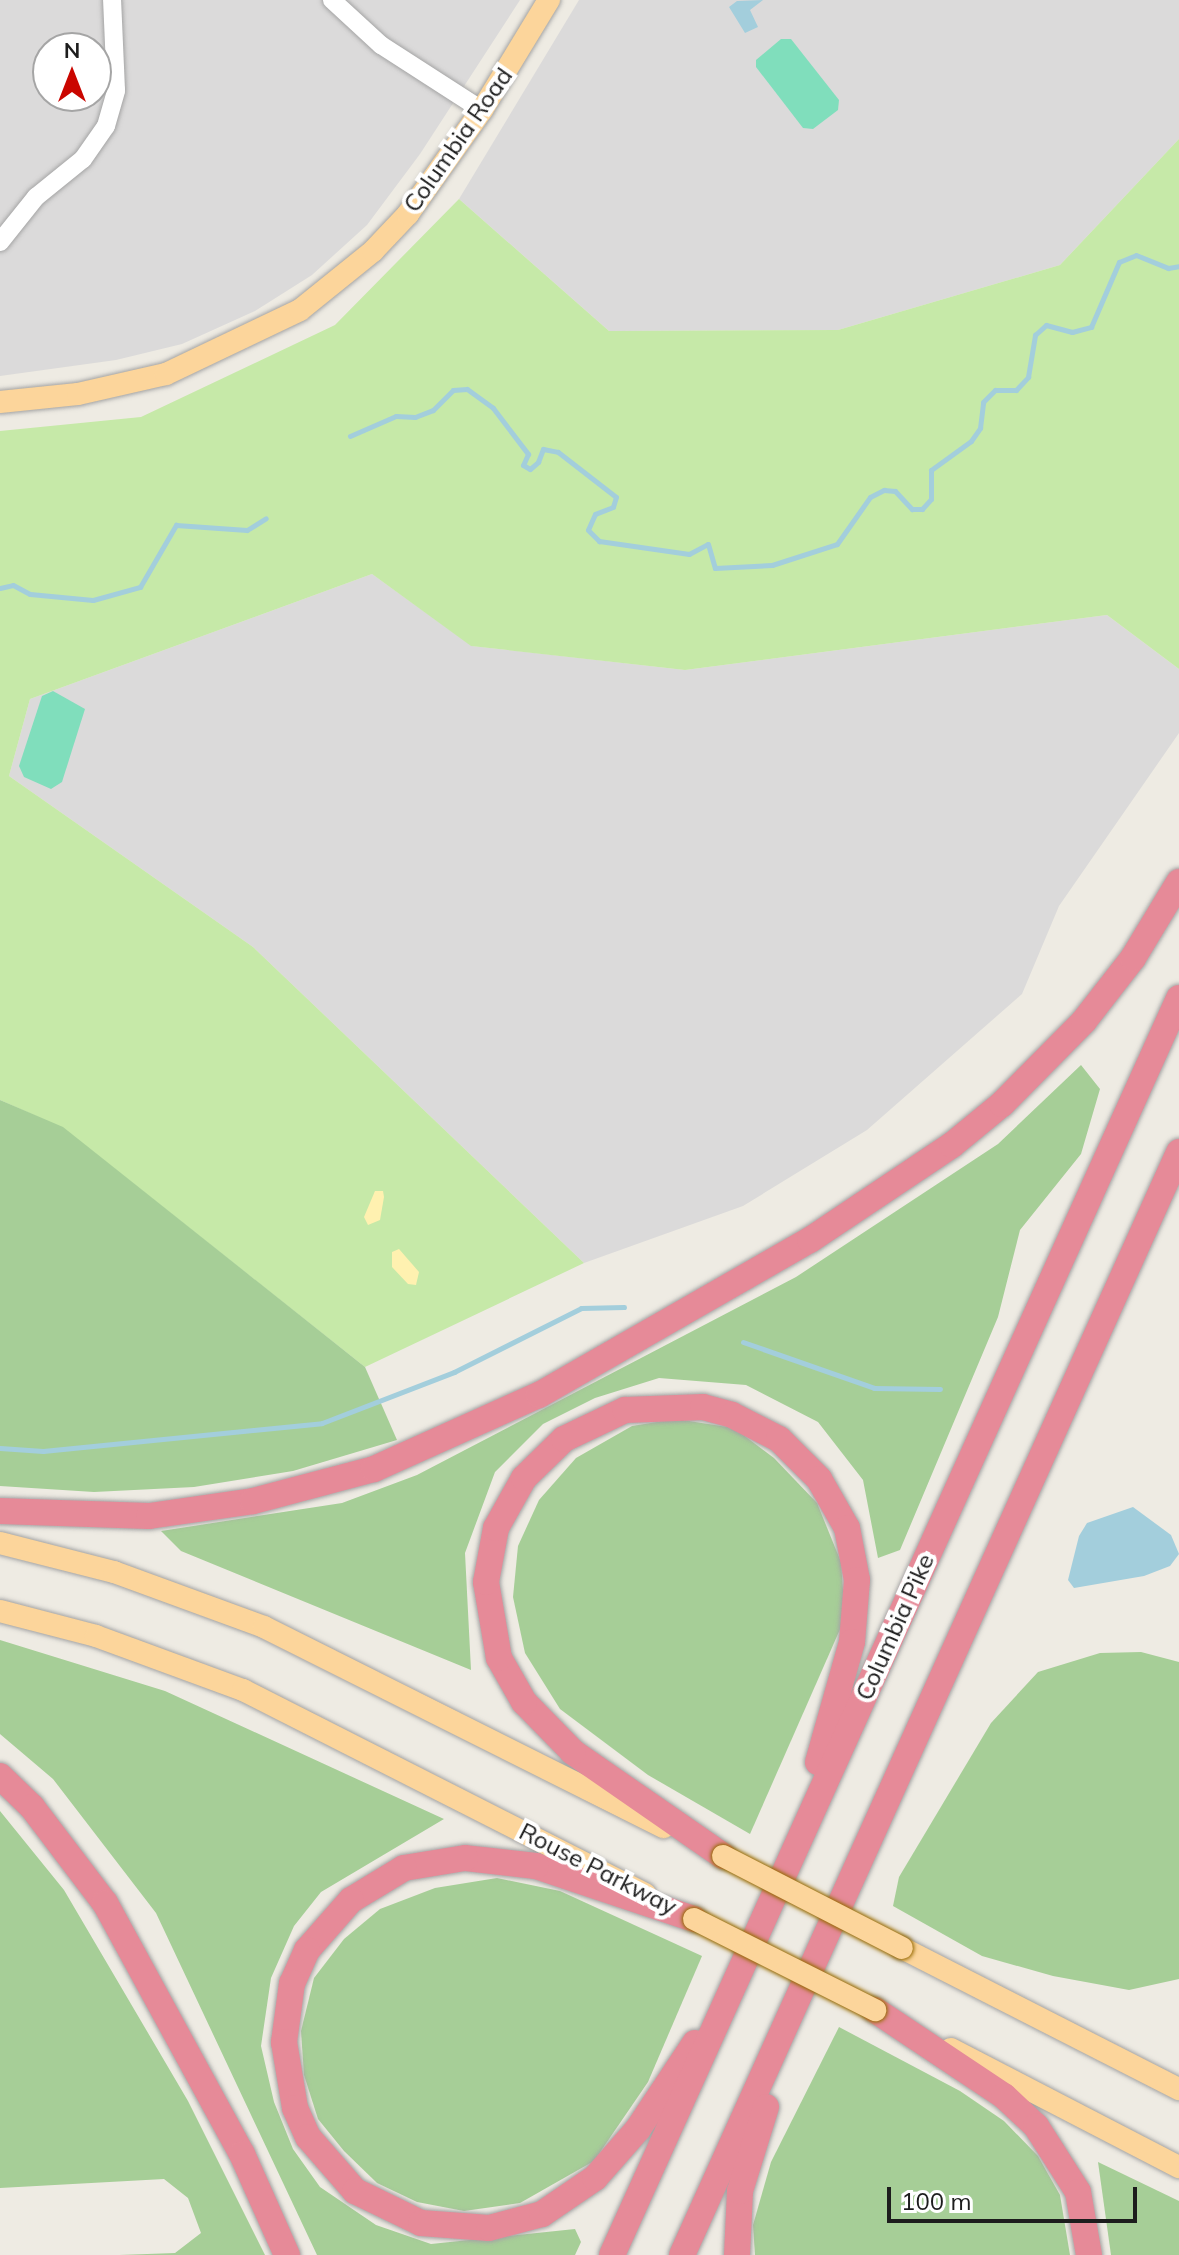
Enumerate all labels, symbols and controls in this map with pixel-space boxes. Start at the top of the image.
north arrow [32,32,112,112]
text: N [64,36,80,64]
street label: Columbia Road [398,62,518,218]
street label: Columbia Pike [850,1549,940,1705]
street label: Rouse Parkway [514,1817,682,1921]
scale bar [891,2171,1141,2221]
text: 100 m [901,2186,972,2216]

